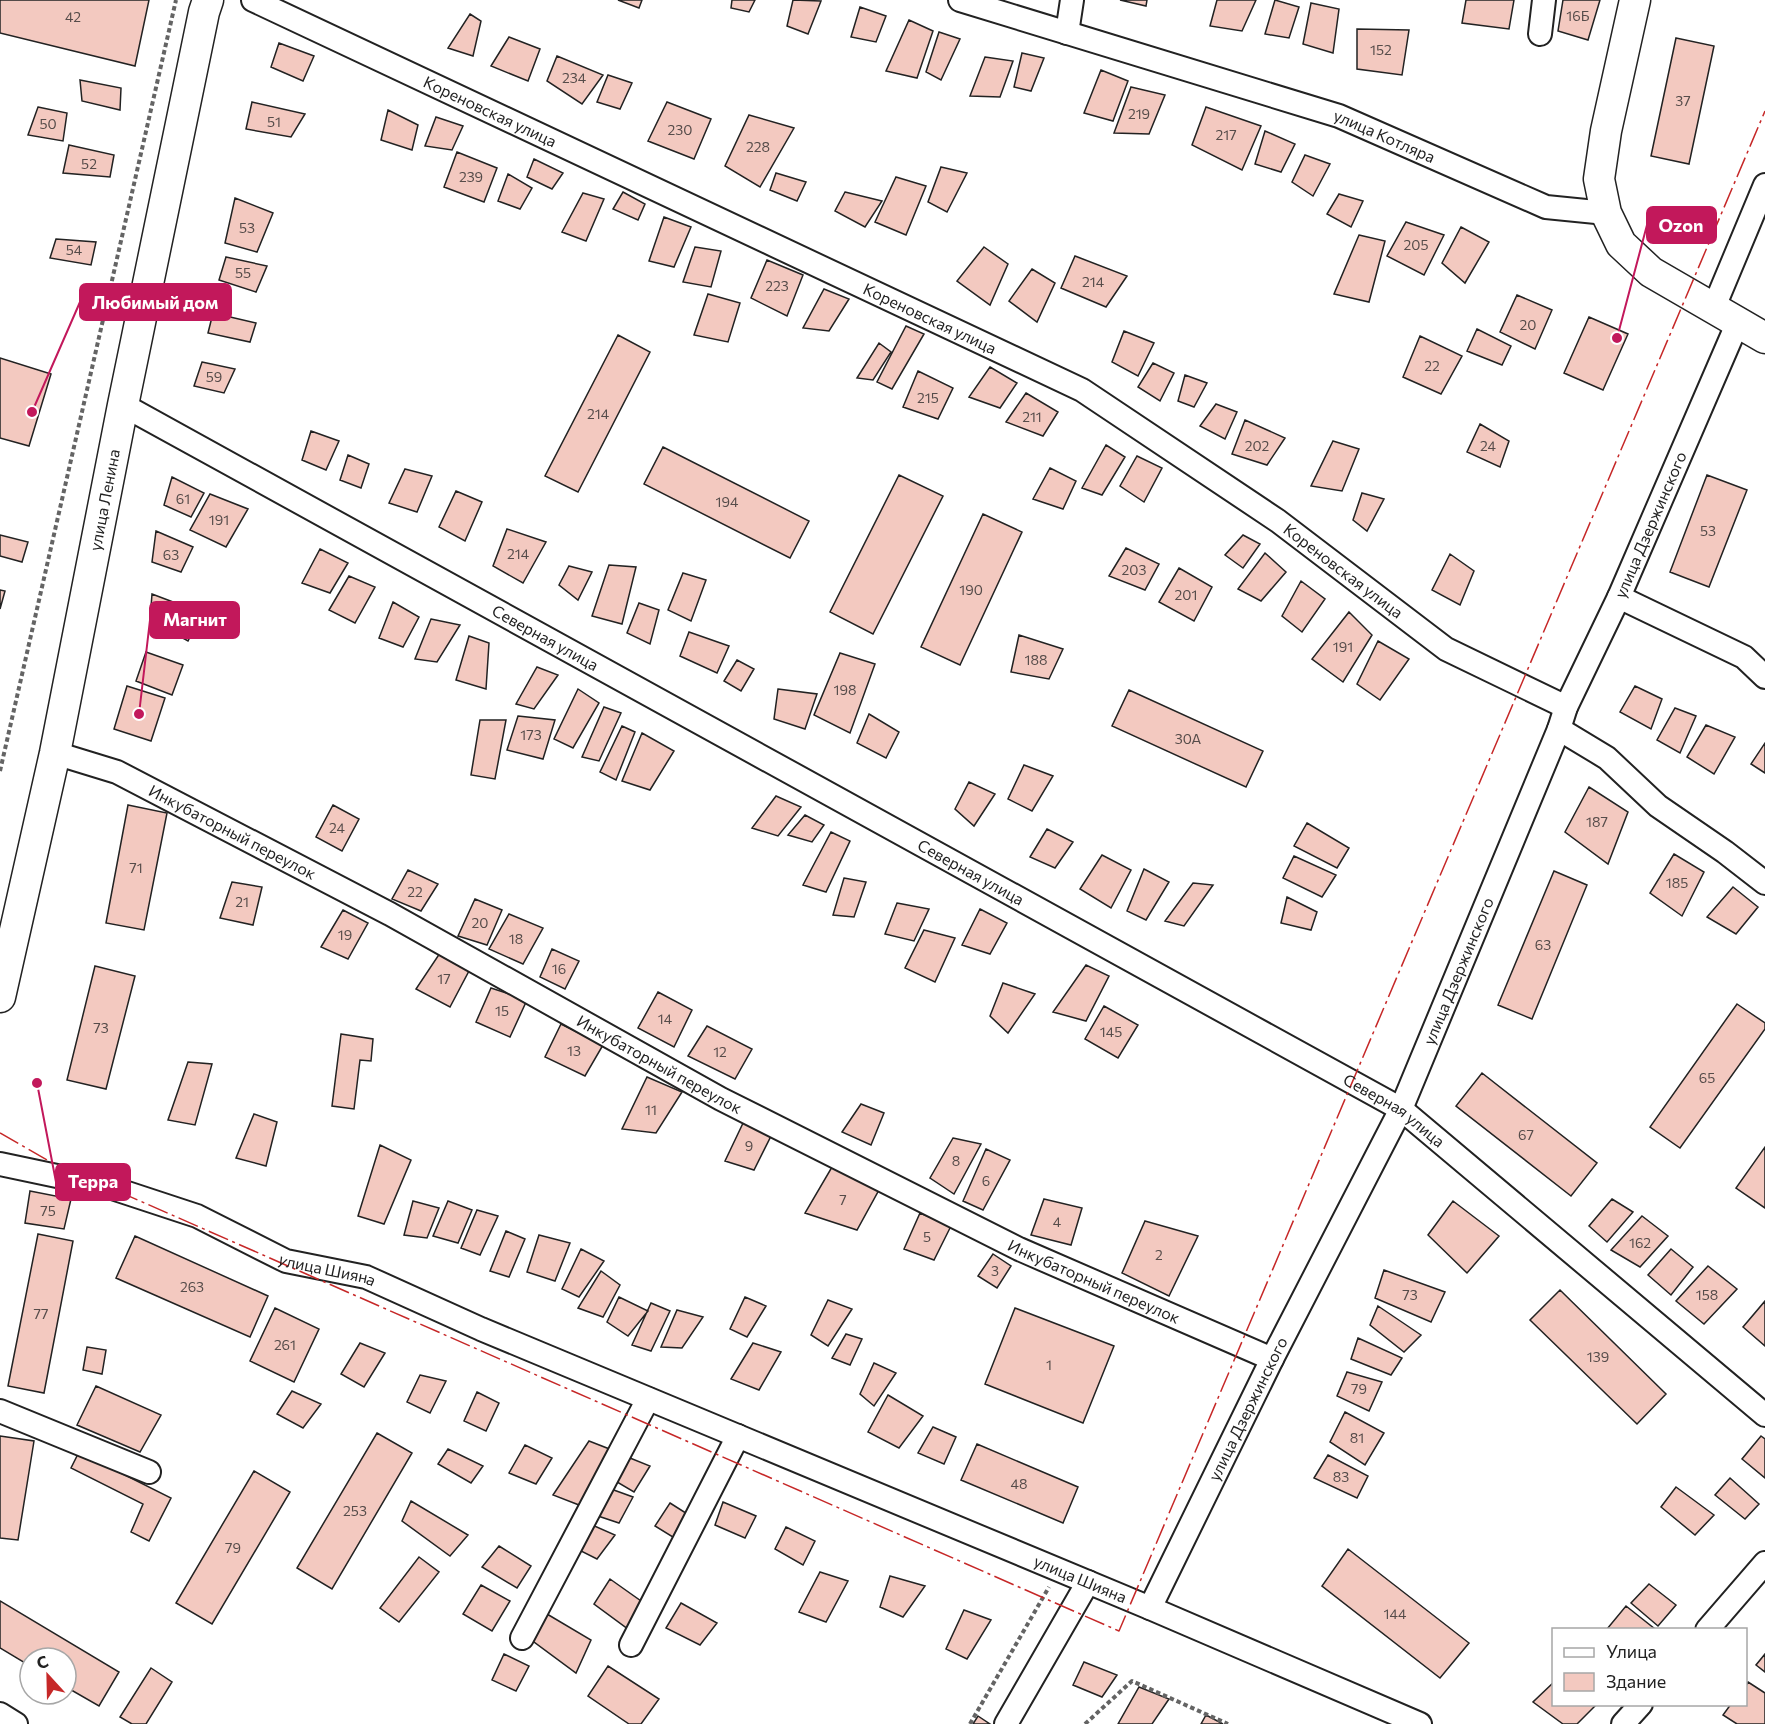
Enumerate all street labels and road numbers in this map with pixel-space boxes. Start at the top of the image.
street label: Кореновская улица [421,72,560,150]
street label: улица Котляра [1332,105,1438,166]
street label: Кореновская улица [860,279,1000,357]
street label: улица Ленина [85,447,123,552]
street label: улица Дзержинского [1610,448,1690,601]
street label: Кореновская улица [1280,519,1407,622]
street label: Северная улица [489,600,602,674]
street label: Инкубаторный переулок [146,780,320,883]
street label: Северная улица [915,835,1028,909]
street label: улица Дзержинского [1419,894,1497,1047]
street label: Инкубаторный переулок [574,1010,746,1117]
street label: Северная улица [1340,1069,1449,1151]
street label: Инкубаторный переулок [1005,1235,1183,1327]
street label: улица Шияна [276,1249,379,1289]
street label: улица Дзержинского [1204,1333,1291,1483]
street label: улица Шияна [1031,1551,1130,1606]

